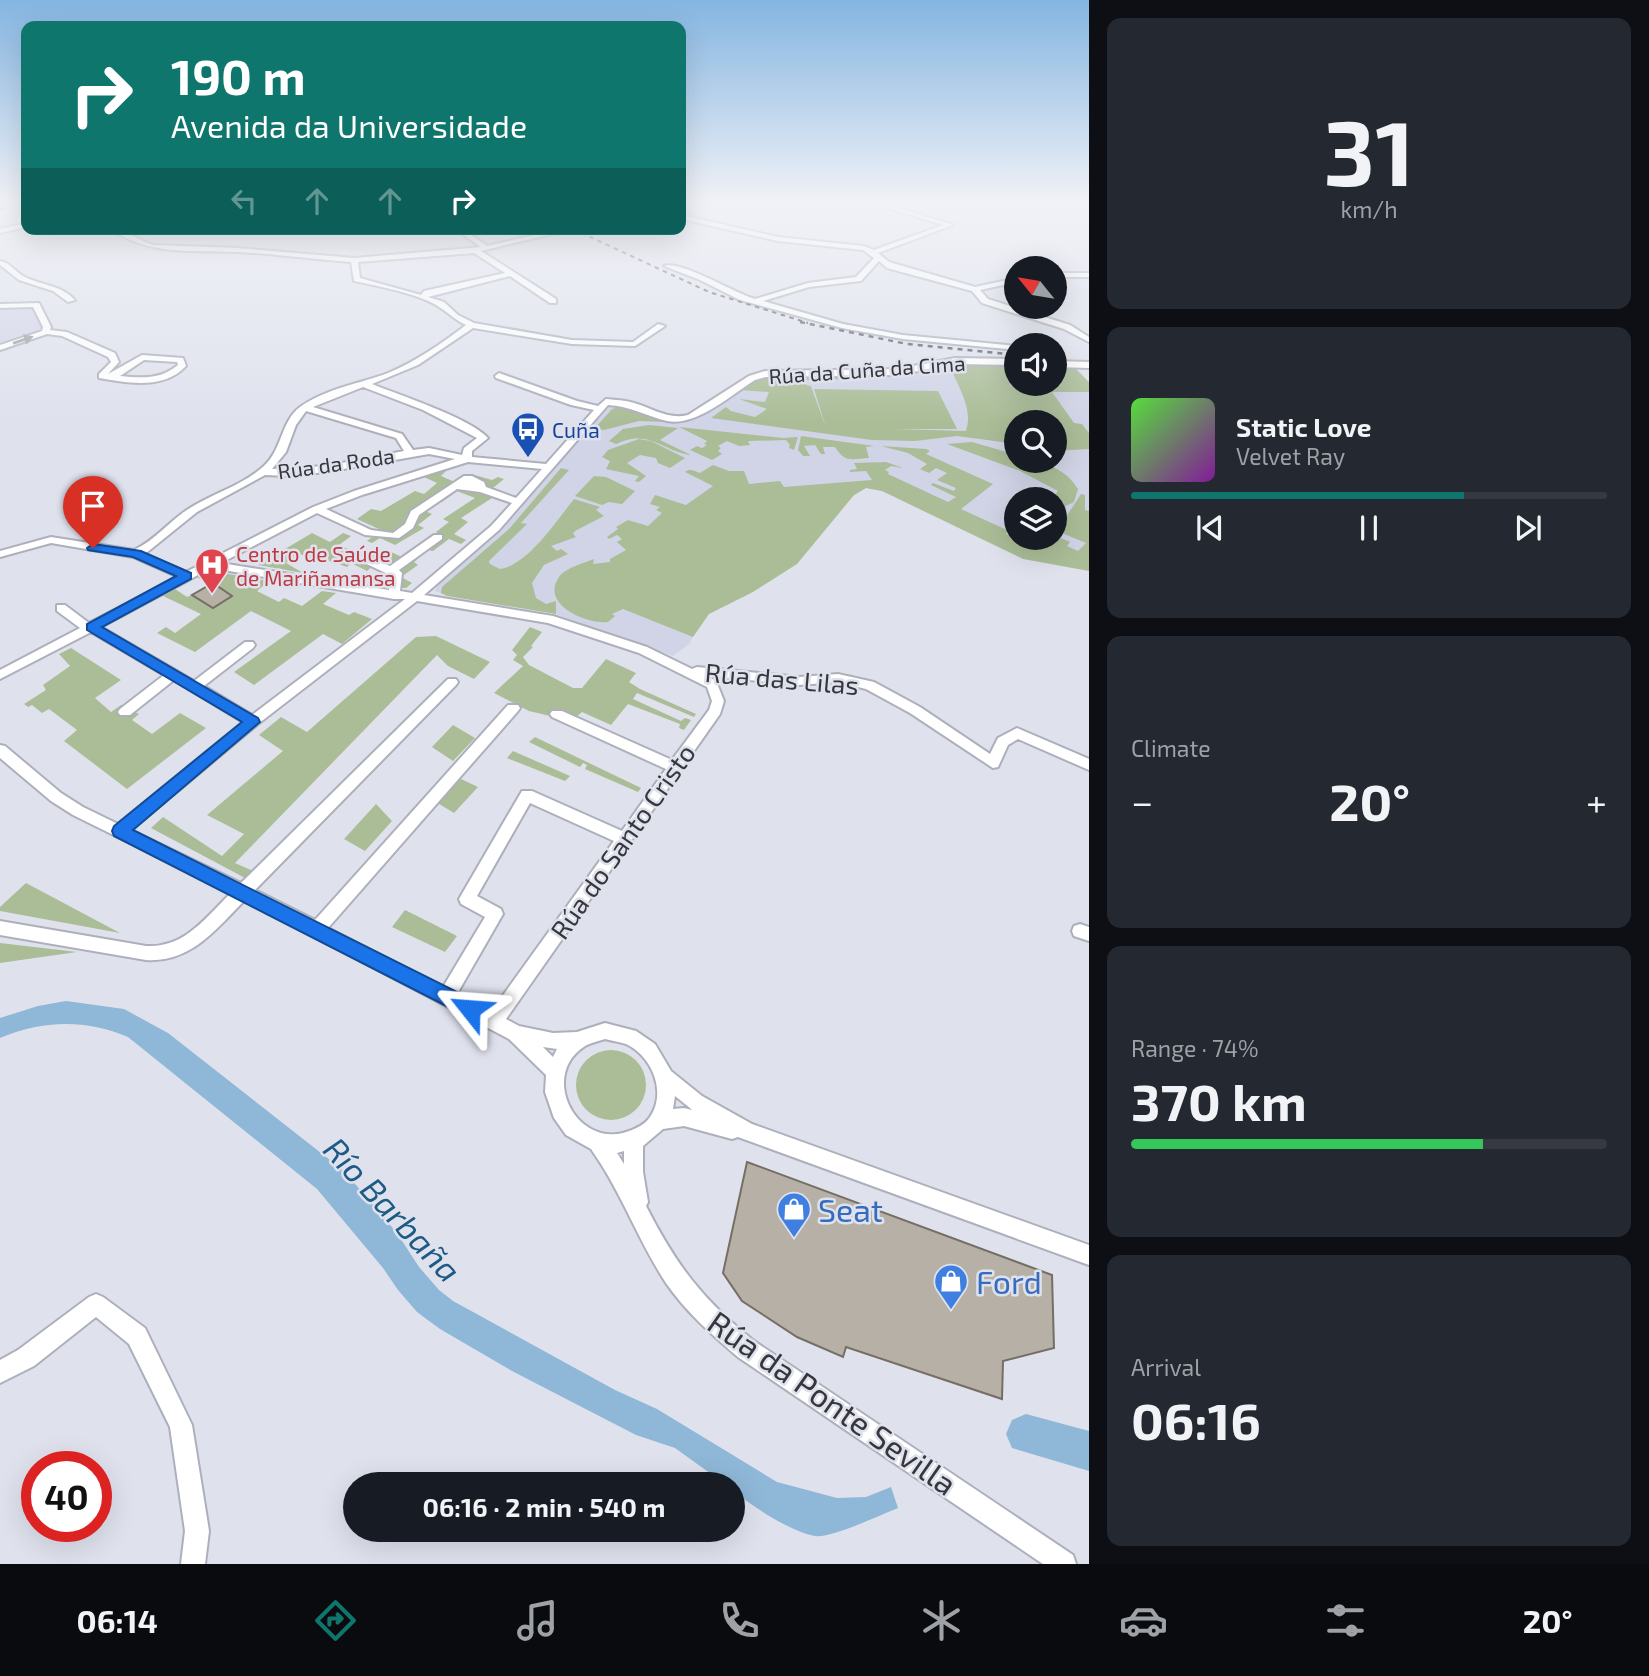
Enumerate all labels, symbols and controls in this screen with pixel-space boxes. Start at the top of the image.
text: 190 m [171,46,306,105]
icon: right [56,49,147,140]
text: 31 [1324,95,1414,204]
text: Avenida da Universidade [171,106,527,144]
icon: left [225,182,263,220]
icon: ahead [298,182,336,220]
icon: ahead [371,182,409,220]
icon: right [444,182,482,220]
text: km/h [1340,195,1398,223]
north arrow [1004,256,1068,318]
map controls [1004,256,1067,550]
button: sound [1004,333,1067,396]
one-way arrow [13,334,34,345]
street label: Rúa da Cuña da Cima [768,350,966,388]
bus stop icon: Cuña [509,410,547,459]
button: search [1004,410,1067,473]
text: Static Love [1236,411,1372,442]
place label: Cuña [552,417,600,442]
street label: Rúa da Roda [276,442,396,484]
text: Velvet Ray [1236,442,1345,470]
pin [63,476,123,548]
icon: arrive [74,487,112,525]
button: layers [1004,487,1067,550]
icon: previous [1191,509,1229,547]
icon: pause [1350,509,1388,547]
icon: next [1509,509,1547,547]
place label: Centro de Saúde de Mariñamansa [236,541,396,590]
hospital icon: Centro de Saúde de Mariñamansa [193,546,231,595]
street label: Rúa das Lilas [704,656,860,700]
text: Climate [1131,734,1211,762]
street label: Rúa do Santo Cristo [543,738,701,944]
text: 20° [1329,769,1410,831]
text: − [1131,778,1153,824]
text: + [1586,778,1607,824]
position arrow [433,972,507,1046]
text: Range · 74% [1131,1034,1258,1062]
text: 370 km [1131,1069,1307,1131]
water label: Río Barbaña [316,1129,470,1289]
shop icon: Seat [775,1190,813,1239]
place label: Seat [818,1190,883,1228]
shop icon: Ford [932,1262,970,1311]
place label: Ford [976,1262,1042,1300]
street label: Rúa da Ponte Sevilla [702,1302,964,1502]
text: Arrival [1131,1353,1201,1381]
text: 06:16 [1131,1388,1261,1450]
speed limit sign: 40 [21,1451,112,1542]
text: 06:16 · 2 min · 540 m [423,1491,665,1522]
icon: directions [311,1596,360,1645]
icon: music [513,1596,562,1645]
icon: phone [715,1596,764,1645]
icon: climate [917,1596,966,1645]
icon: car [1119,1596,1168,1645]
icon: filters [1321,1596,1370,1645]
text: 06:14 [76,1601,158,1639]
text: 20° [1523,1601,1572,1639]

